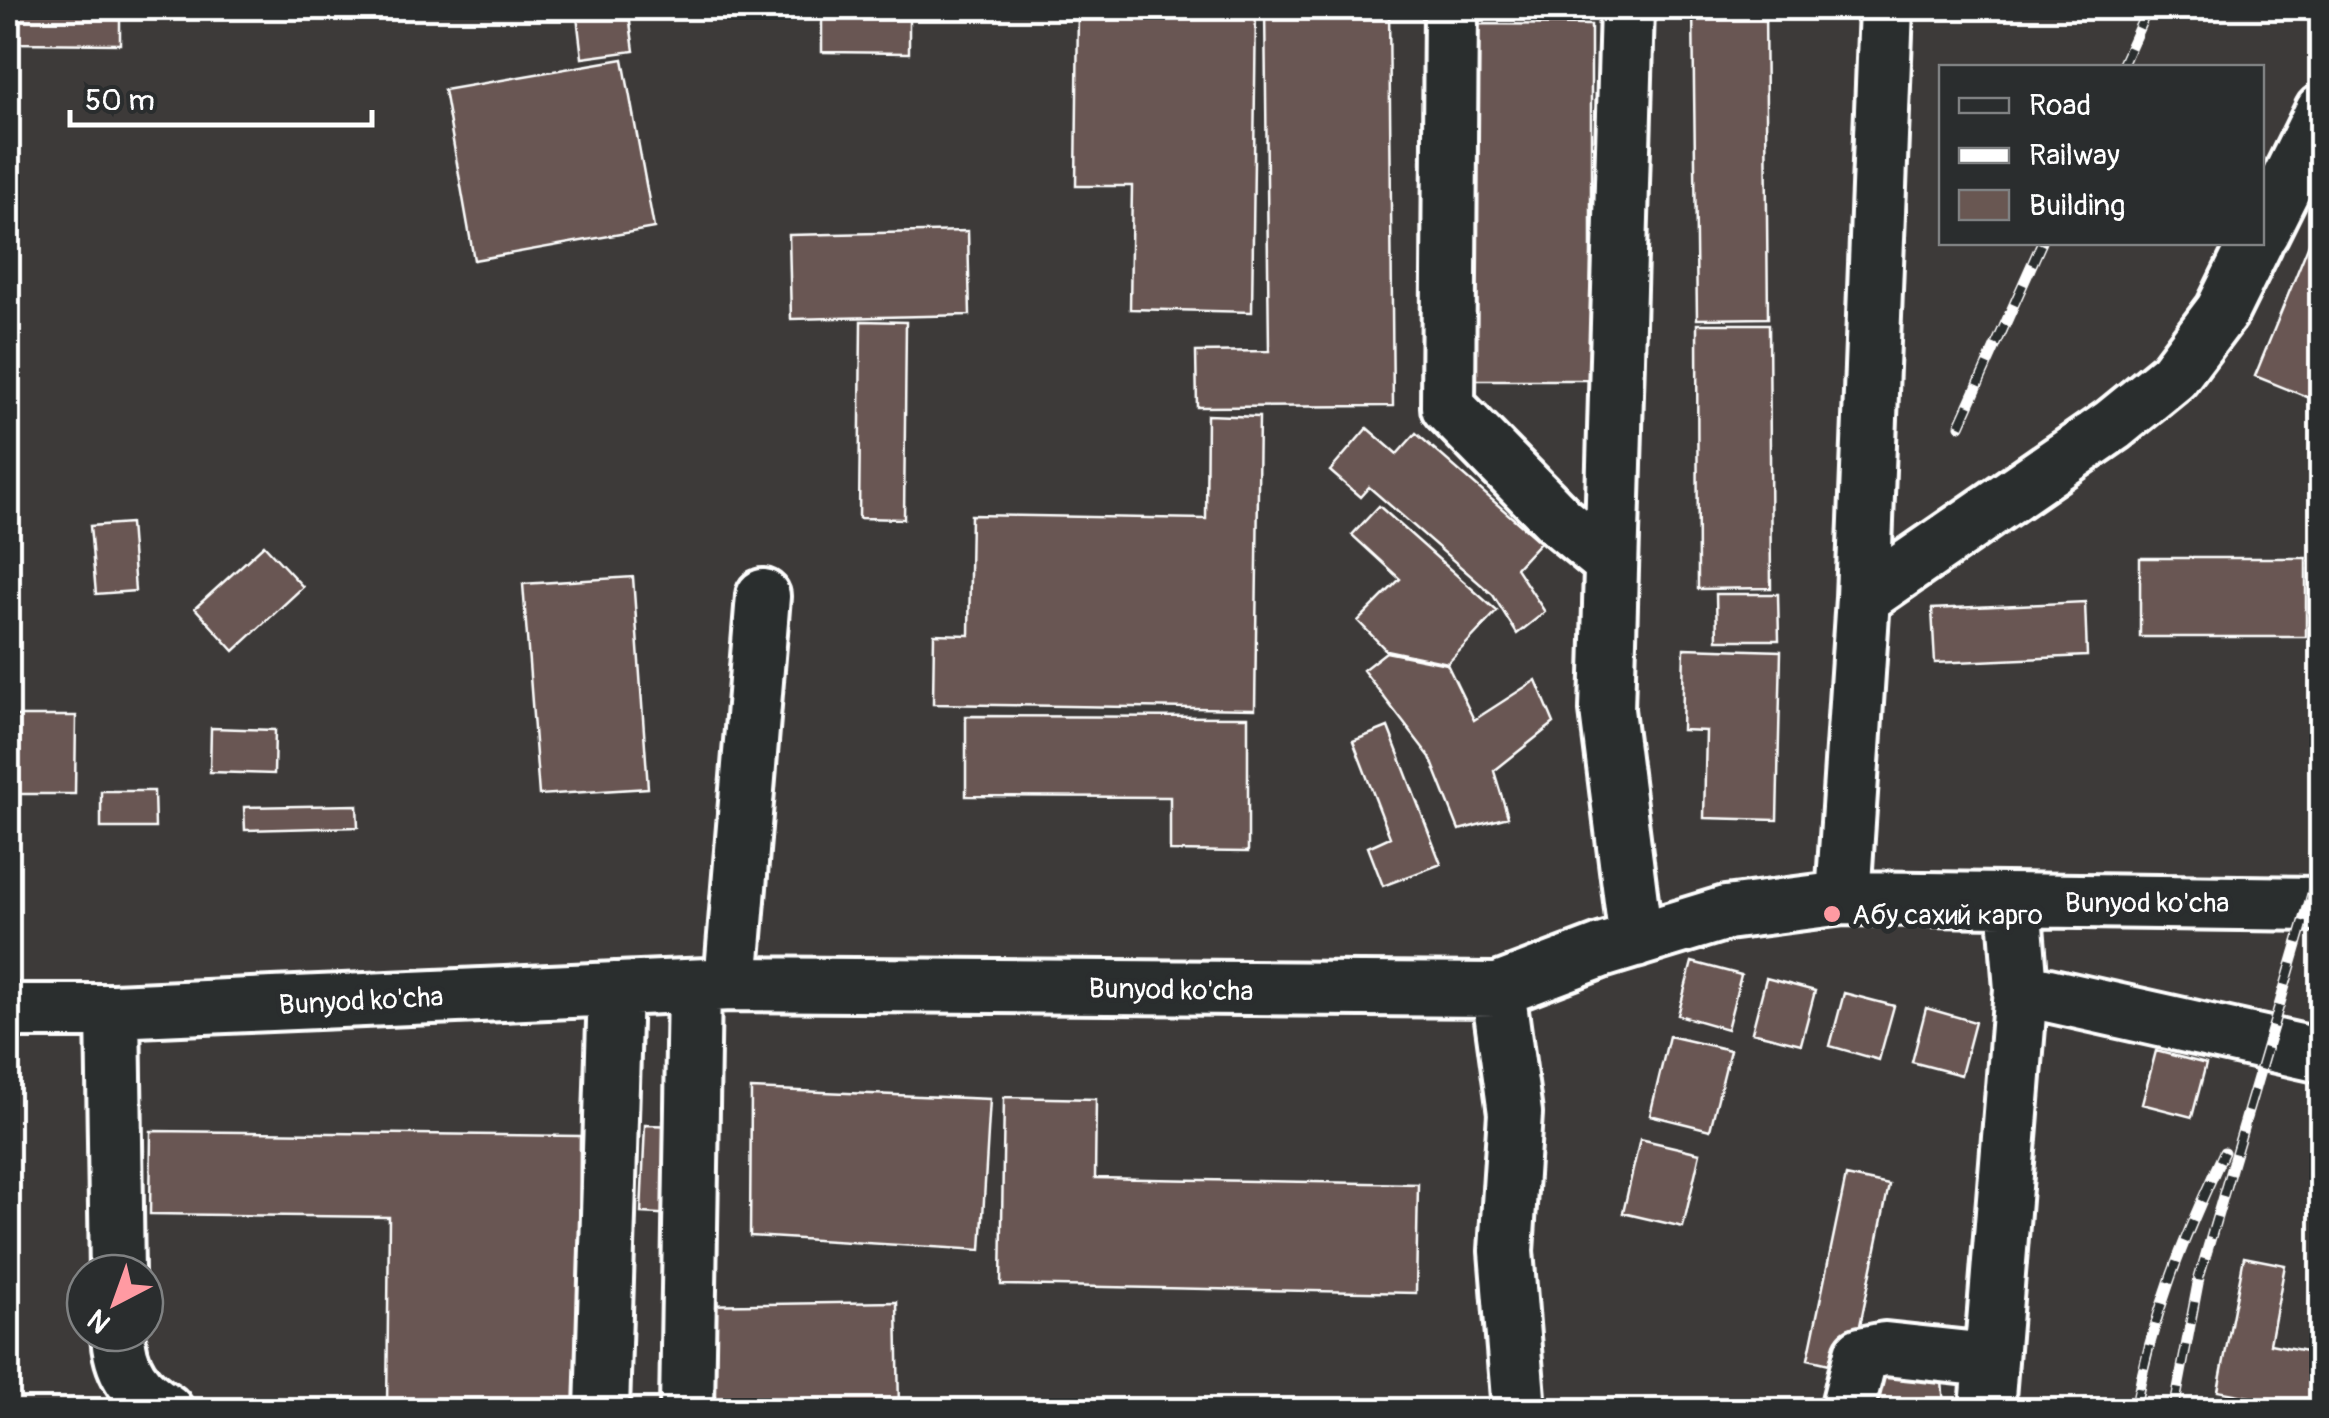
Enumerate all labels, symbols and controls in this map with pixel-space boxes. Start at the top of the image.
scale bar [70,65,372,127]
legend [1939,65,2264,245]
text: 50 m [85,82,155,119]
text: Road [2029,87,2091,124]
text: Railway [2029,137,2120,174]
text: Building [2029,187,2125,224]
street label: Bunyod ko'cha [2065,886,2229,921]
place label: Абу сахий карго [1852,898,2043,933]
marker: Абу сахий карго [1821,903,1843,925]
street label: Bunyod ko'cha [1088,972,1254,1009]
street label: Bunyod ko'cha [278,980,444,1023]
north arrow [65,1253,165,1353]
text: N [81,1301,118,1340]

